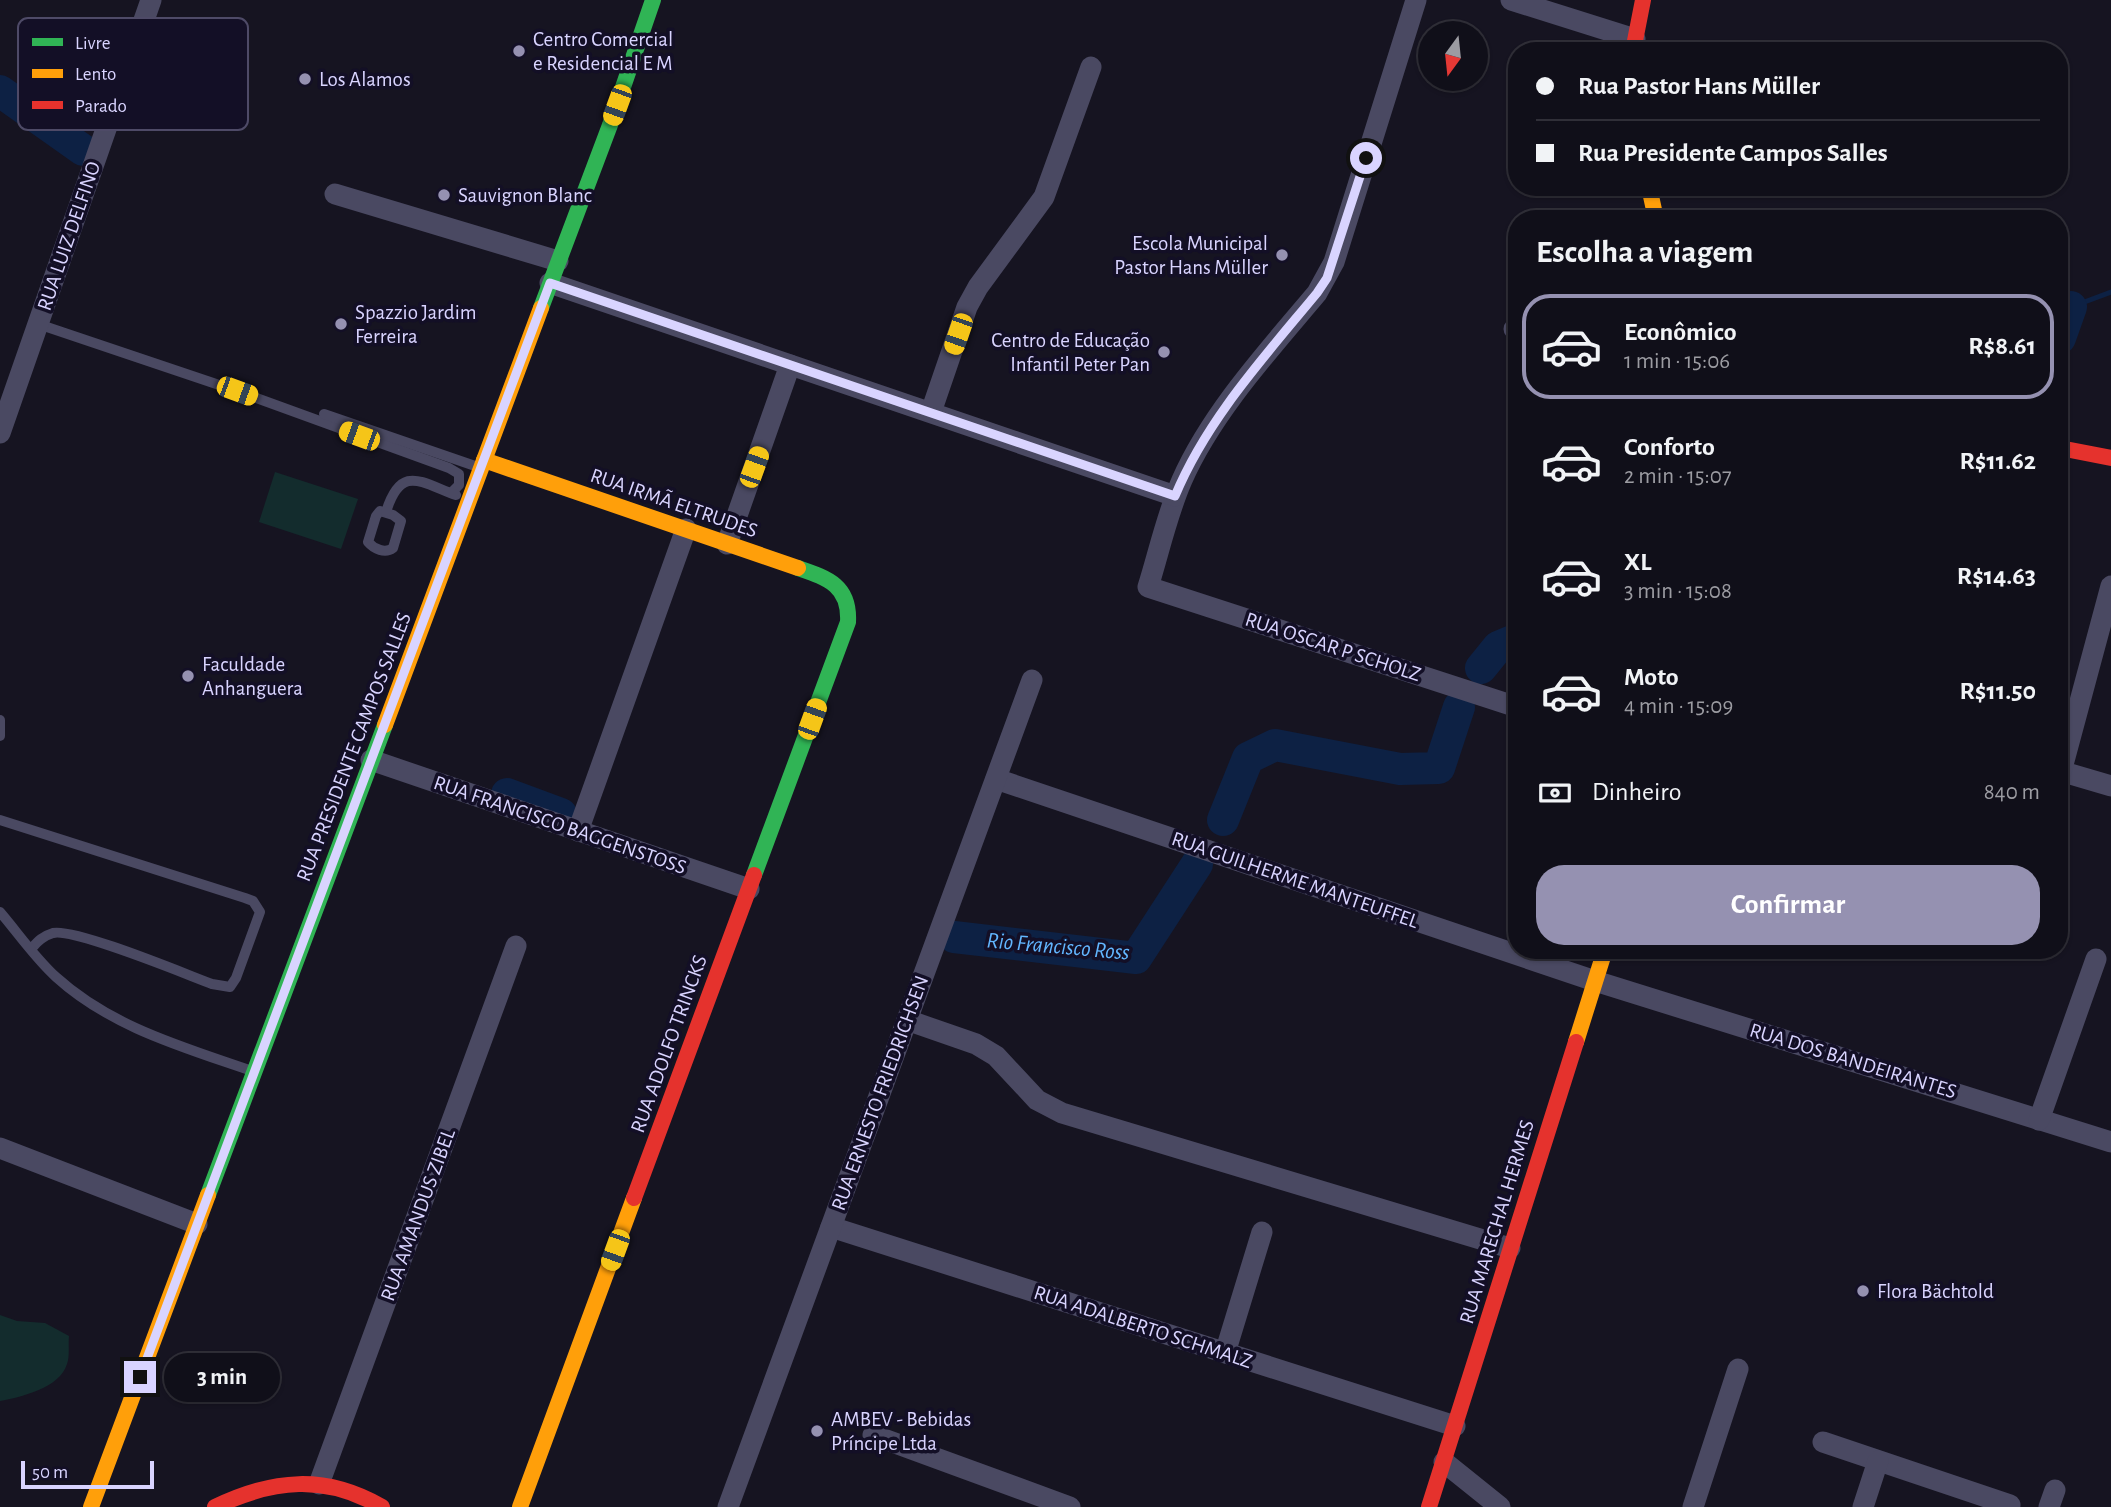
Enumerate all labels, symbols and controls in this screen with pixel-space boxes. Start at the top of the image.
legend [18,18,248,130]
north arrow [1418,21,1488,91]
map controls [1418,21,1488,91]
place label: Centro Comercial e Residencial E M [533,29,673,74]
text: Livre [75,34,110,53]
marker: Centro Comercial e Residencial E M [511,43,527,59]
text: Lento [75,65,116,84]
place label: Los Alamos [319,69,411,90]
marker: Los Alamos [297,71,313,87]
text: Rua Pastor Hans Müller [1578,73,1820,99]
car [600,82,635,128]
text: Parado [75,97,127,116]
text: Rua Presidente Campos Salles [1578,140,1888,166]
route start [1350,142,1382,174]
street label: RUA LUIZ DELFINO [34,159,104,313]
place label: Sauvignon Blanc [458,185,592,206]
marker: Sauvignon Blanc [436,187,452,203]
place label: Escola Municipal Pastor Hans Müller [1114,233,1268,278]
text: Escolha a viagem [1536,236,1753,268]
marker: Escola Municipal Pastor Hans Müller [1274,247,1290,263]
place label: Spazzio Jardim Ferreira [355,302,477,347]
car [942,311,975,357]
icon: car [1540,315,1603,378]
marker: Spazzio Jardim Ferreira [333,316,349,332]
text: Econômico [1624,319,1737,345]
place label: Centro de Educação Infantil Peter Pan [991,330,1150,375]
text: R$8.61 [1968,333,2036,359]
marker: Centro de Educação Infantil Peter Pan [1156,344,1172,360]
text: 1 min · 15:06 [1624,350,1730,373]
car [214,374,261,408]
car [336,419,383,453]
icon: car [1540,430,1603,493]
text: Conforto [1624,434,1715,460]
car [737,444,772,490]
text: R$11.62 [1959,448,2036,474]
street label: RUA IRMÃ ELTRUDES [588,463,761,541]
text: 2 min · 15:07 [1624,465,1731,488]
icon: car [1540,545,1603,608]
text: XL [1624,549,1651,575]
text: R$14.63 [1957,563,2036,589]
text: 3 min · 15:08 [1624,580,1732,603]
street label: RUA OSCAR P SCHOLZ [1243,609,1423,685]
street label: RUA PRESIDENTE CAMPOS SALLES [293,610,415,884]
place label: Faculdade Anhanguera [202,654,303,699]
icon: car [1540,660,1603,723]
text: Moto [1624,664,1679,690]
marker: Faculdade Anhanguera [180,668,196,684]
text: R$11.50 [1960,678,2036,704]
text: 4 min · 15:09 [1624,695,1733,718]
car [795,696,830,742]
street label: RUA FRANCISCO BAGGENSTOSS [431,772,689,878]
icon: cash [1536,774,1574,812]
text: Dinheiro [1592,779,1681,805]
text: 840 m [1984,781,2040,804]
street label: RUA GUILHERME MANTEUFFEL [1169,828,1421,932]
button: Confirmar [1536,865,2040,945]
water label: Rio Francisco Ross [986,929,1130,965]
street label: RUA ADOLFO TRINCKS [627,952,711,1136]
street label: RUA ERNESTO FRIEDRICHSEN [828,973,932,1213]
street label: RUA DOS BANDEIRANTES [1747,1020,1959,1103]
street label: RUA MARECHAL HERMES [1456,1117,1538,1327]
street label: RUA AMANDUS ZIBEL [377,1126,459,1304]
car [598,1227,633,1273]
place label: Flora Bächtold [1877,1281,1994,1302]
street label: RUA ADALBERTO SCHMALZ [1031,1282,1255,1372]
marker: Flora Bächtold [1855,1283,1871,1299]
callout: 3 min [164,1352,280,1402]
route end [124,1361,156,1393]
text: 3 min [197,1366,247,1389]
place label: AMBEV - Bebidas Príncipe Ltda [831,1409,971,1454]
marker: AMBEV - Bebidas Príncipe Ltda [809,1423,825,1439]
scale bar [21,1458,154,1490]
text: 50 m [32,1463,68,1482]

